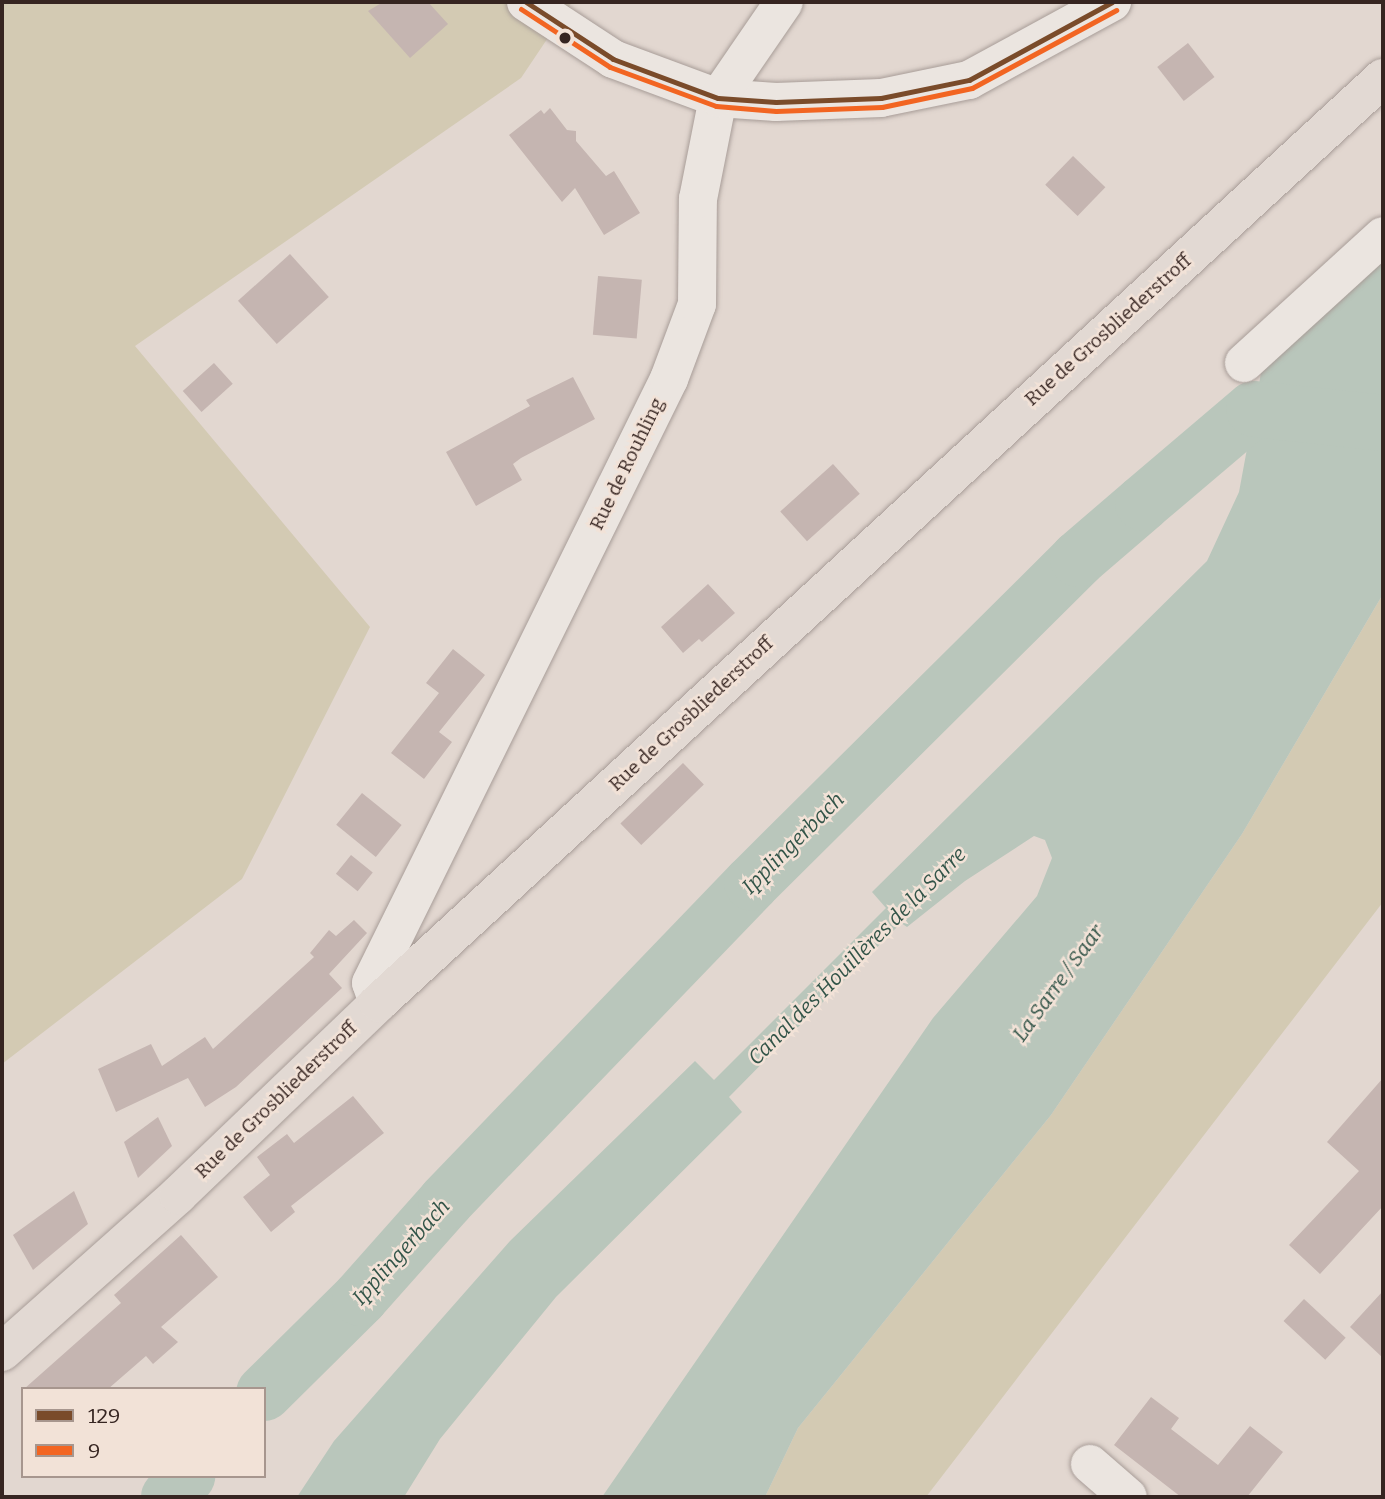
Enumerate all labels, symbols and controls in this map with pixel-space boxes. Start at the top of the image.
unlabelled marker [558,31,572,45]
street label: Rue de Grosbliederstroff [1020,249,1196,411]
street label: Rue de Rouhling [585,394,669,534]
street label: Rue de Grosbliederstroff [604,632,778,796]
water label: Ipplingerbach [737,787,849,899]
water label: Canal des Houillères de la Sarre [743,842,971,1070]
water label: La Sarre / Saar [1007,920,1109,1046]
street label: Rue de Grosbliederstroff [191,1017,361,1183]
water label: Ipplingerbach [347,1194,455,1310]
legend [21,1387,266,1478]
text: 129 [88,1403,120,1429]
text: 9 [88,1438,100,1464]

